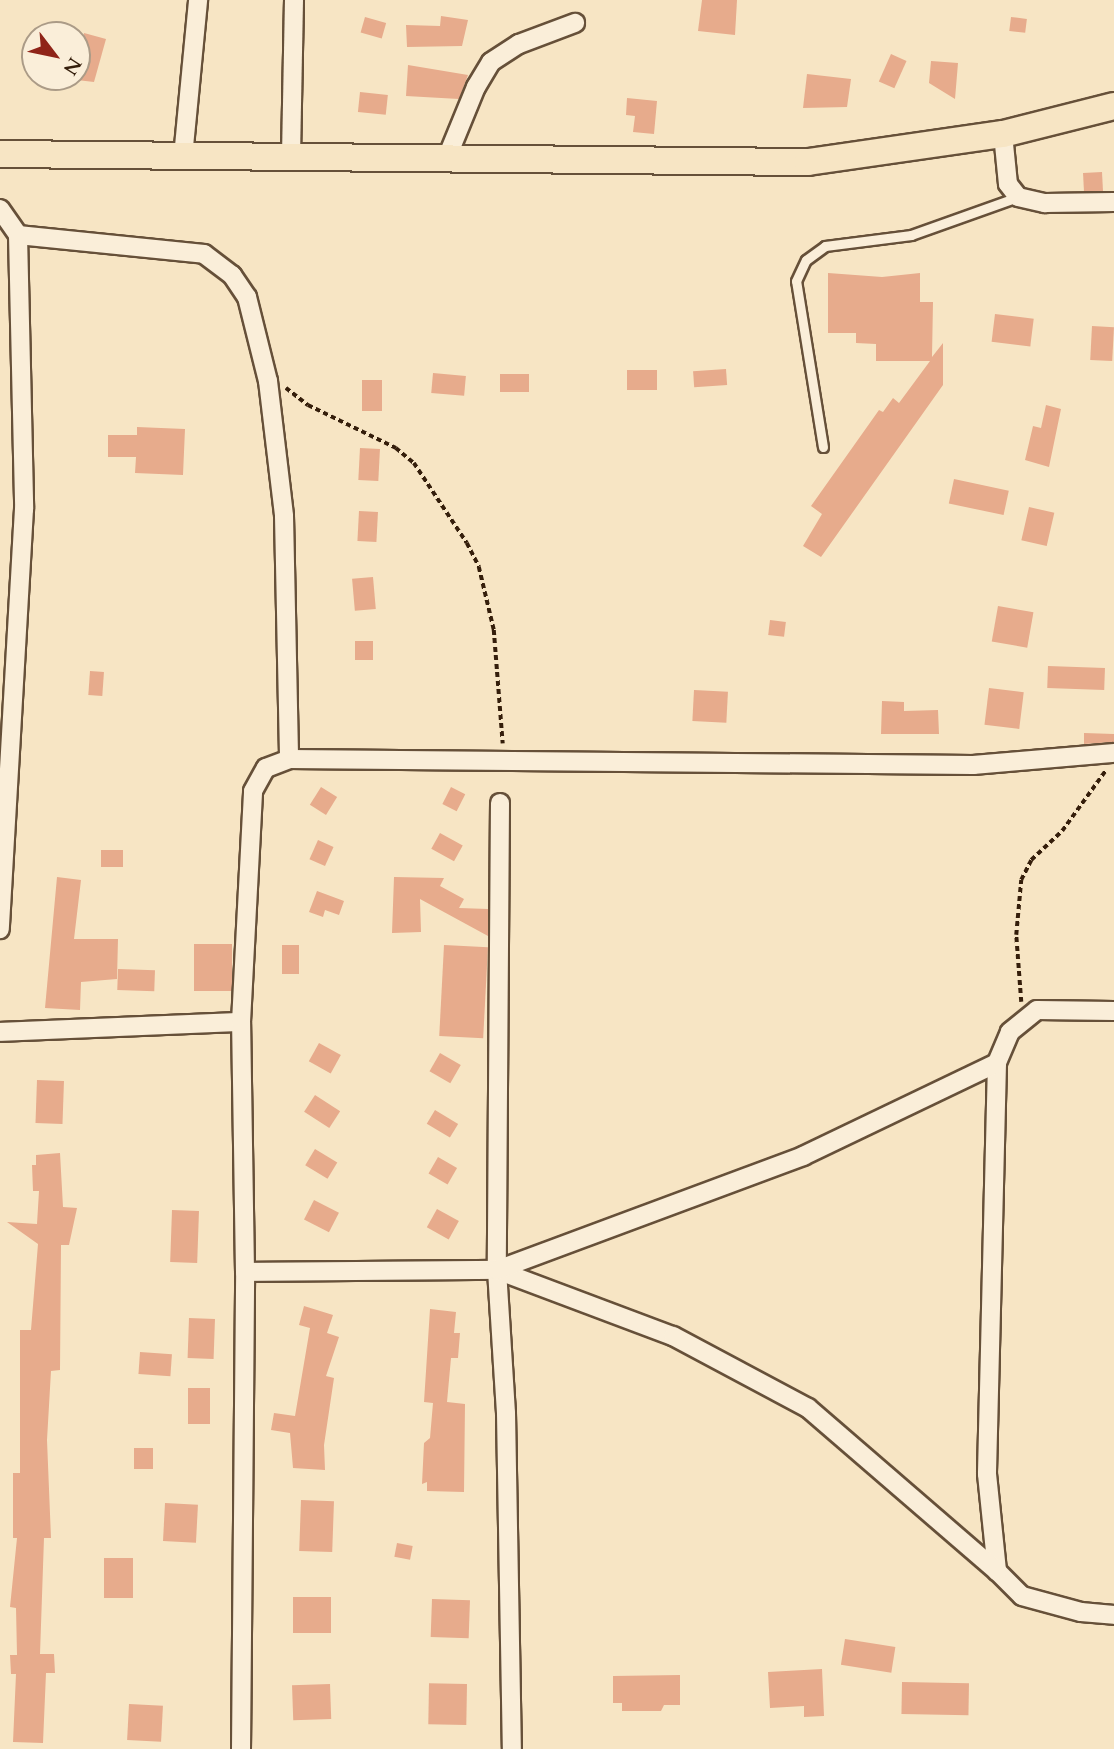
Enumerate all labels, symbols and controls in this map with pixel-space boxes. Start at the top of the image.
north arrow [21,21,91,91]
text: N [57,52,88,80]

